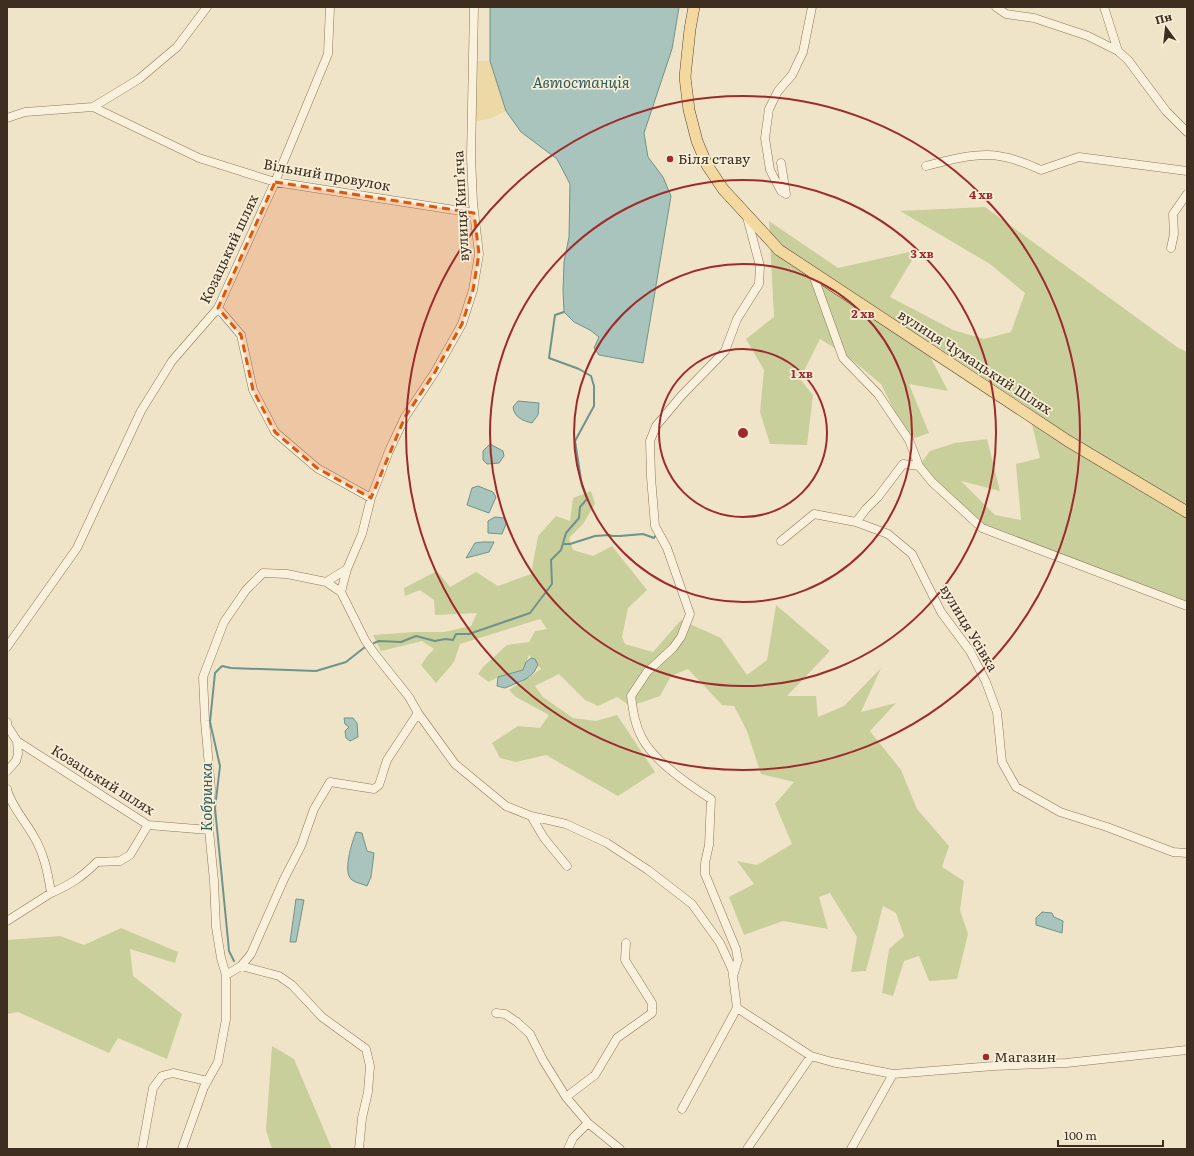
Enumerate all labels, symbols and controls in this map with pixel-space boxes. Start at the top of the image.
text: Пн [1153,7,1174,27]
north arrow [1146,8,1186,48]
water label: Автостанція [532,70,630,93]
place label: Біля ставу [678,148,751,168]
street label: вулиця Кипʼяча [447,150,473,262]
street label: Вільний провулок [262,153,393,195]
marker: Біля ставу [665,154,675,164]
text: 4 хв [969,185,993,203]
street label: Козацький шлях [194,191,262,307]
text: 3 хв [910,244,934,262]
text: 2 хв [851,304,875,322]
street label: вулиця Чумацький Шлях [895,304,1056,419]
text: 1 хв [791,364,813,382]
centre of rings [736,426,750,440]
street label: вулиця Усівка [936,580,1004,675]
street label: Козацький шлях [48,739,159,819]
water label: Кобринка [194,762,217,831]
place label: Магазин [994,1046,1056,1066]
marker: Магазин [981,1052,991,1062]
scale bar [1058,1122,1163,1148]
text: 100 m [1064,1126,1097,1144]

